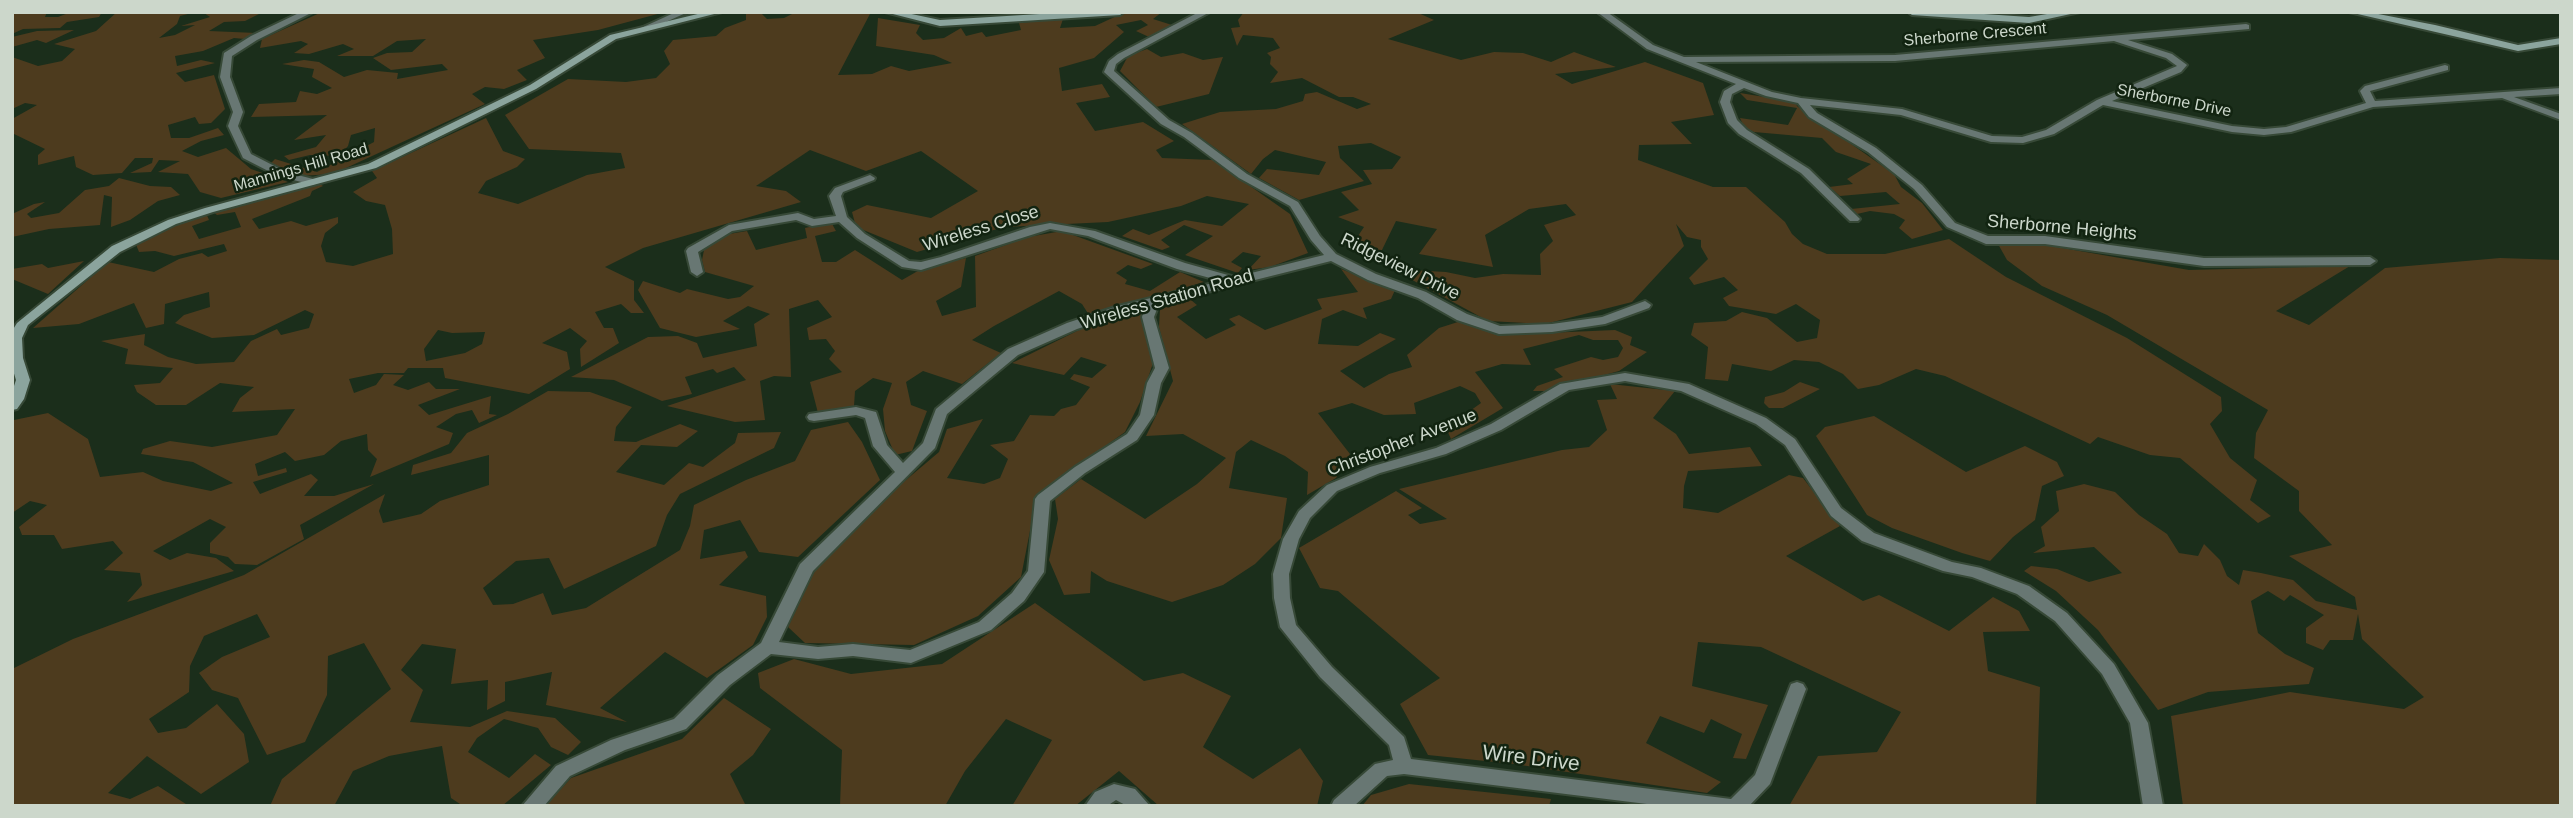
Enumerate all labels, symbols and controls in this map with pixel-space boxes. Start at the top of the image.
street label: Sherborne Crescent [1903,19,2047,51]
street label: Sherborne Drive [2115,80,2233,122]
street label: Mannings Hill Road [232,140,370,196]
street label: Wireless Close [920,201,1042,257]
street label: Sherborne Heights [1986,211,2138,245]
street label: Ridgeview Drive [1337,229,1463,305]
street label: Wireless Station Road [1078,265,1256,335]
street label: Christopher Avenue [1324,404,1480,482]
street label: Wire Drive [1481,741,1581,777]

